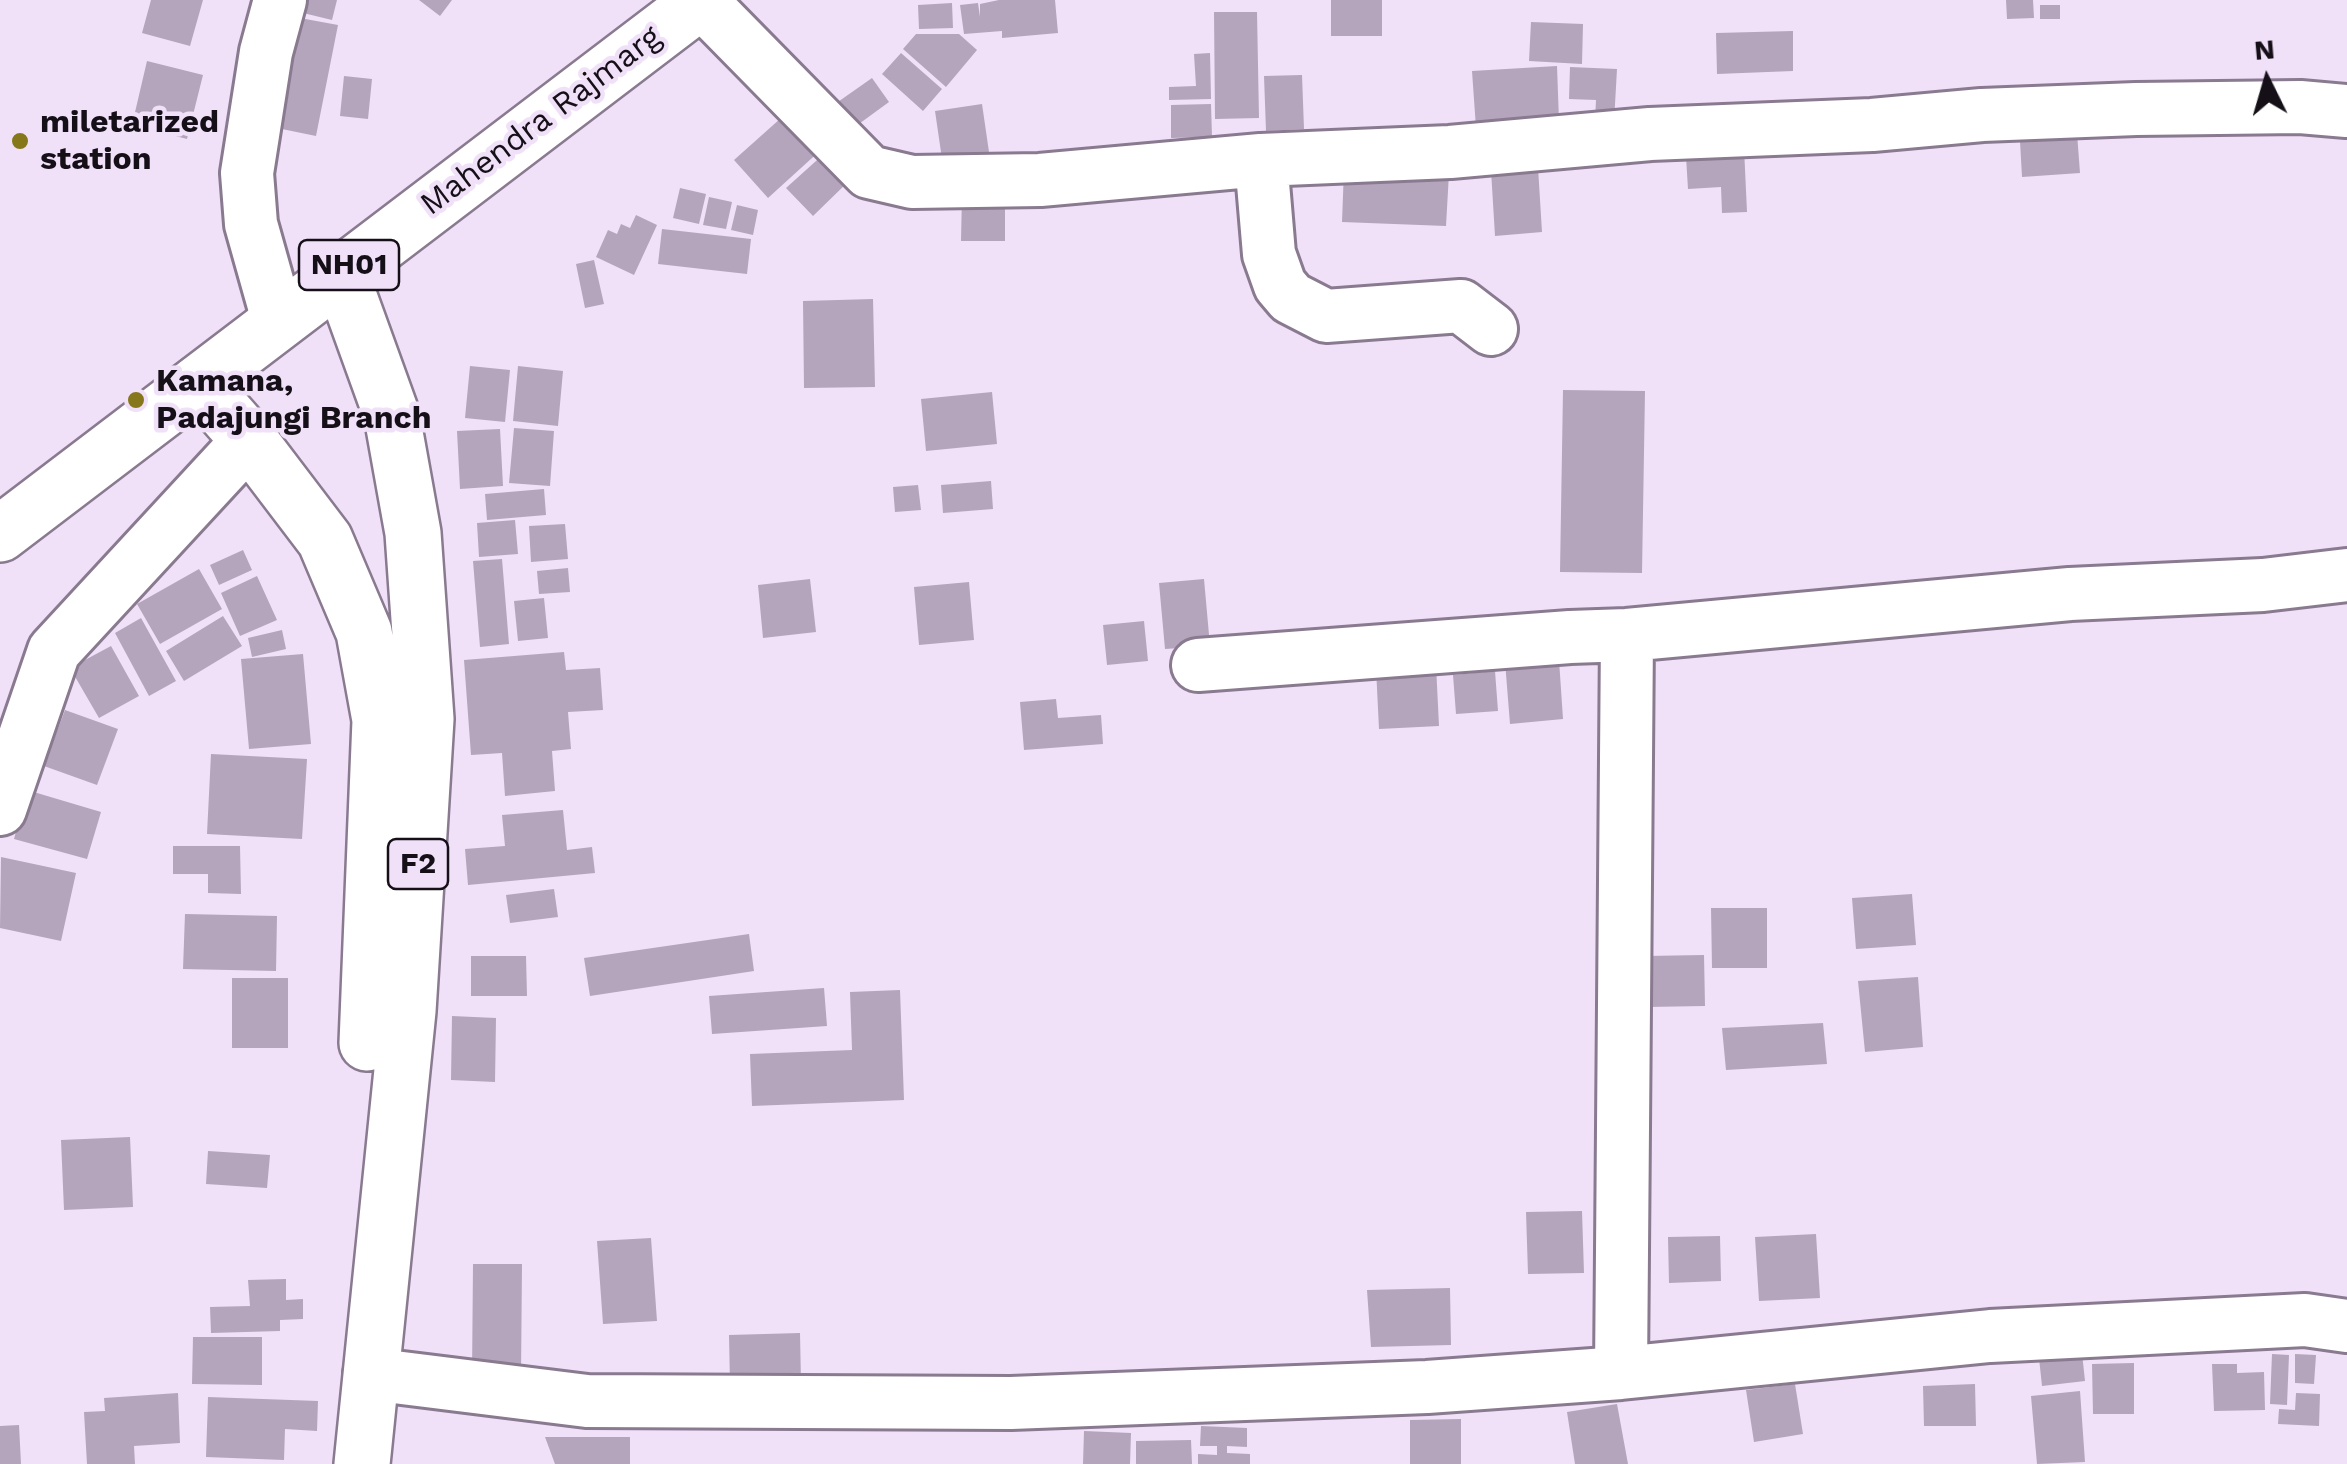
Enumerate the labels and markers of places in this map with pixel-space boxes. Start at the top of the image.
place label: miletarized station [40,104,219,179]
marker: miletarized station [9,130,31,152]
place label: Kamana, Padajungi Branch [156,363,432,438]
marker: Kamana, Padajungi Branch [125,389,147,411]

